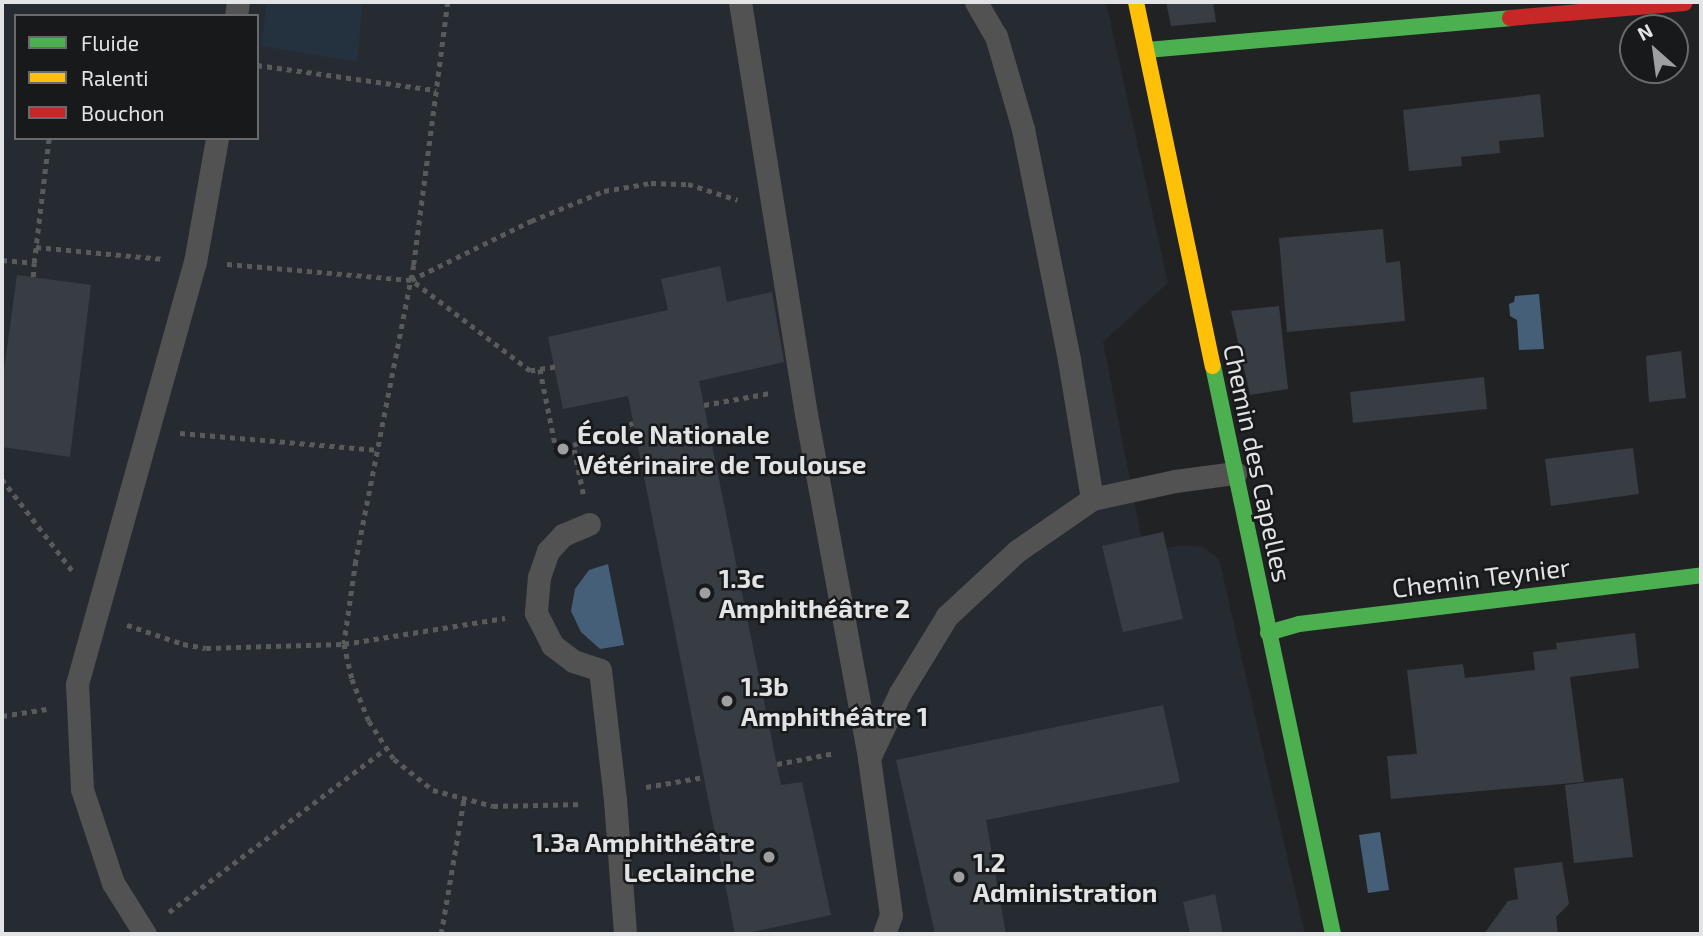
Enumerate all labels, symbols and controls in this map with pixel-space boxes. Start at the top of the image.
legend [14,14,259,140]
north arrow [1619,14,1689,84]
text: N [1633,18,1656,45]
text: Fluide [81,30,139,55]
text: Ralenti [81,65,148,90]
text: Bouchon [81,100,165,125]
street label: Chemin des Capelles [1218,341,1298,585]
place label: École Nationale Vétérinaire de Toulouse [577,418,867,480]
marker: École Nationale Vétérinaire de Toulouse [555,441,571,457]
street label: Chemin Teynier [1390,551,1572,603]
place label: 1.3c Amphithéâtre 2 [719,562,910,624]
marker: 1.3c Amphithéâtre 2 [697,585,713,601]
place label: 1.3b Amphithéâtre 1 [741,670,928,732]
marker: 1.3b Amphithéâtre 1 [719,693,735,709]
place label: 1.3a Amphithéâtre Leclainche [532,826,755,888]
place label: 1.2 Administration [973,846,1157,908]
marker: 1.3a Amphithéâtre Leclainche [761,849,777,865]
marker: 1.2 Administration [951,869,967,885]

